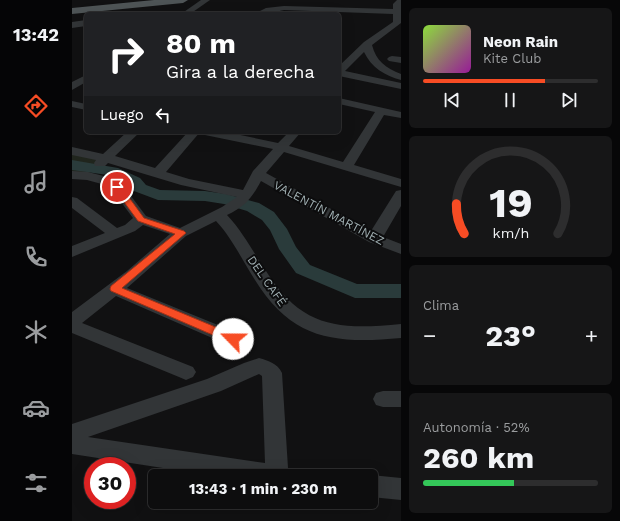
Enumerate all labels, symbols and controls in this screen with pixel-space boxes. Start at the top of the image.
text: 13:42 [13,24,59,45]
text: 80 m [166,27,236,60]
icon: right [100,28,152,80]
text: Neon Rain [483,33,558,51]
text: Kite Club [483,51,541,66]
text: Gira a la derecha [166,61,315,82]
icon: previous [441,89,463,111]
icon: pause [499,89,521,111]
icon: next [558,89,580,111]
icon: directions [22,92,50,120]
icon: left [152,104,174,126]
text: Luego [100,106,144,124]
icon: music [22,168,50,196]
pin [100,170,134,204]
icon: arrive [106,176,128,198]
street label: VALENTÍN MARTÍNEZ [271,178,387,248]
text: 19 [489,178,532,227]
text: km/h [492,225,529,241]
icon: phone [22,243,50,271]
street label: DEL CAFÉ [245,253,290,309]
text: Clima [423,298,459,313]
icon: climate [22,318,50,346]
position arrow [212,318,254,360]
text: 23° [485,318,536,353]
text: − [423,323,436,348]
text: + [585,323,598,348]
icon: car [22,394,50,422]
text: Autonomía · 52% [423,420,530,435]
text: 260 km [423,440,534,475]
speed limit sign: 30 [84,457,136,509]
icon: filters [22,469,50,497]
text: 13:43 · 1 min · 230 m [189,480,337,498]

